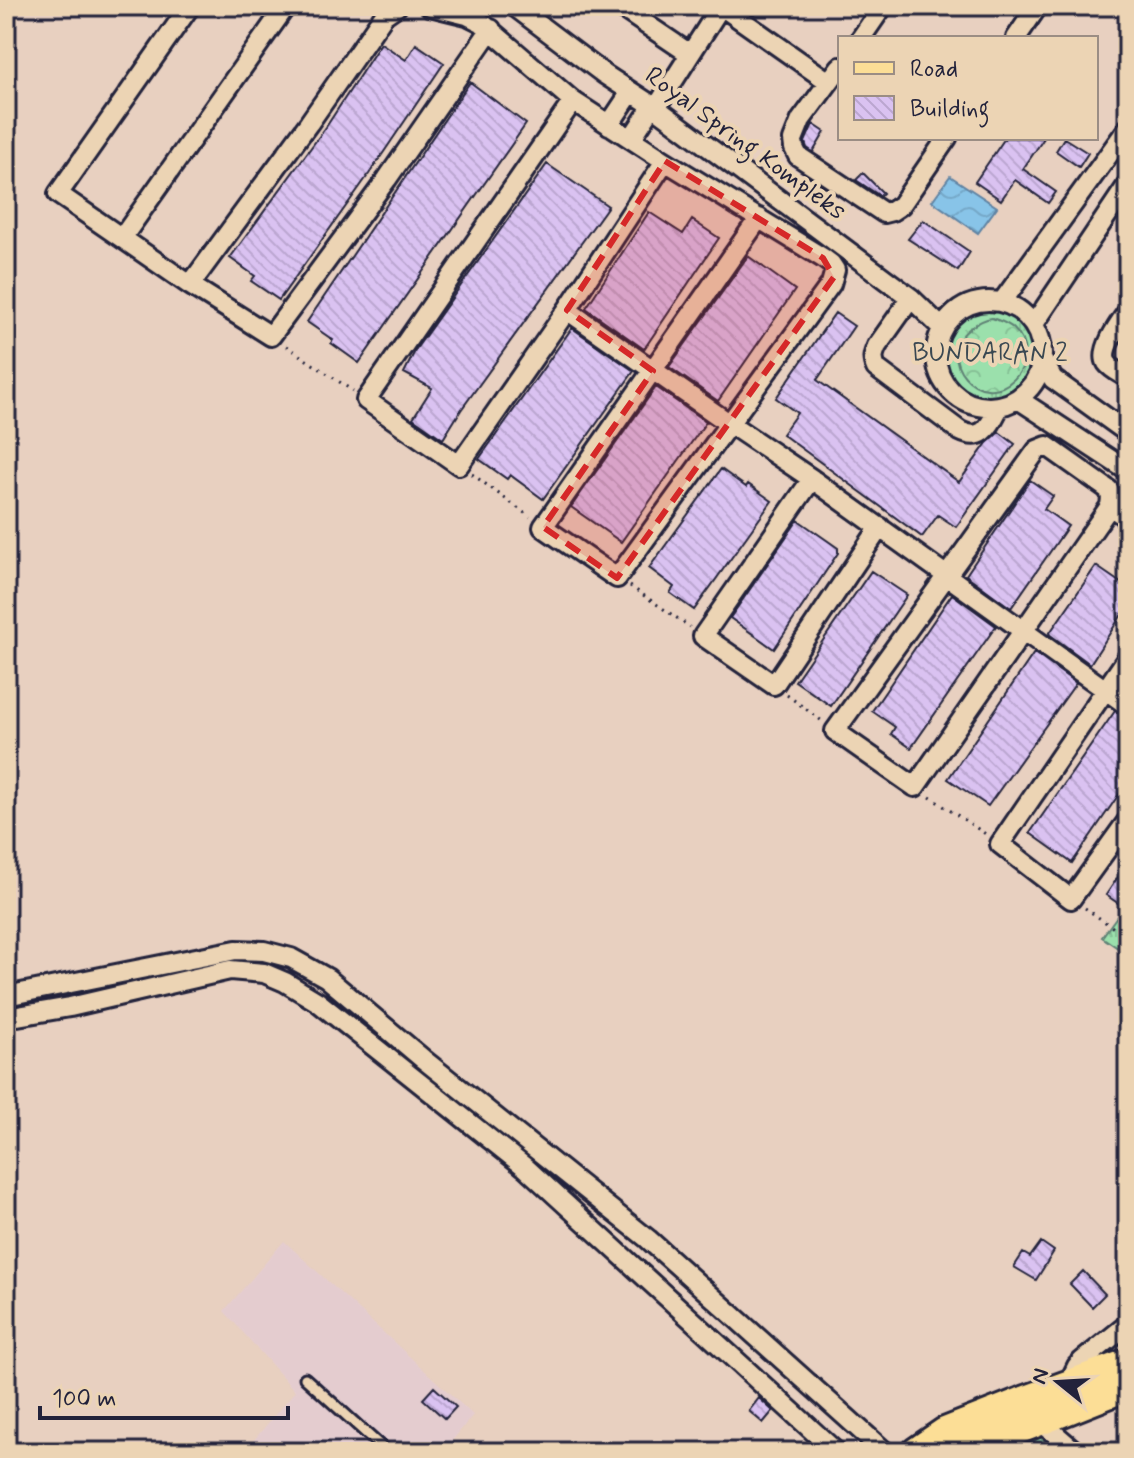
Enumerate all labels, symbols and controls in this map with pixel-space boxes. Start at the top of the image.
legend [838,36,1098,140]
text: Road [910,54,958,85]
street label: Royal Spring Kompleks [636,59,852,231]
text: Building [910,94,990,128]
park label: BUNDARAN 2 [912,337,1068,371]
north arrow [1018,1342,1098,1422]
text: N [1025,1365,1056,1388]
scale bar [40,1370,288,1420]
text: 100 m [52,1384,116,1415]

